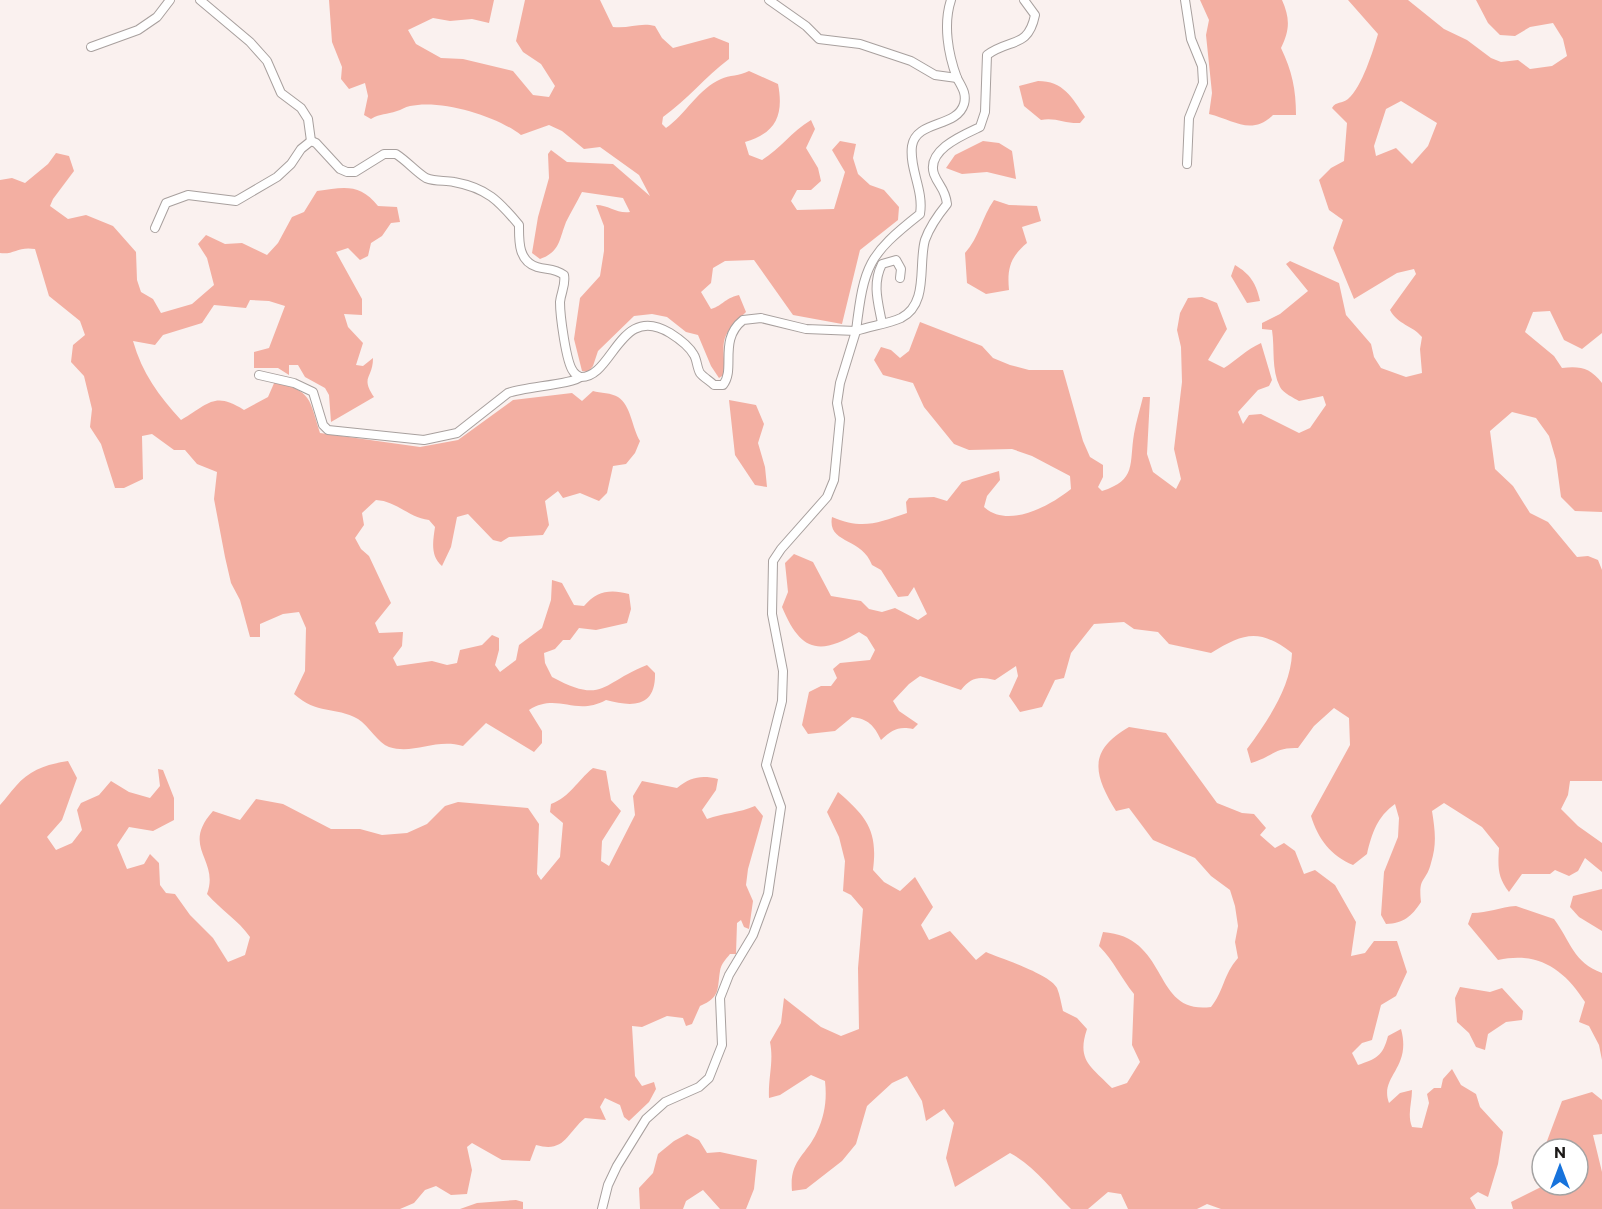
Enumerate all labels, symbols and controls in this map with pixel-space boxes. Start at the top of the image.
north arrow [1530,1137,1590,1197]
text: N [1554,1142,1566,1161]

